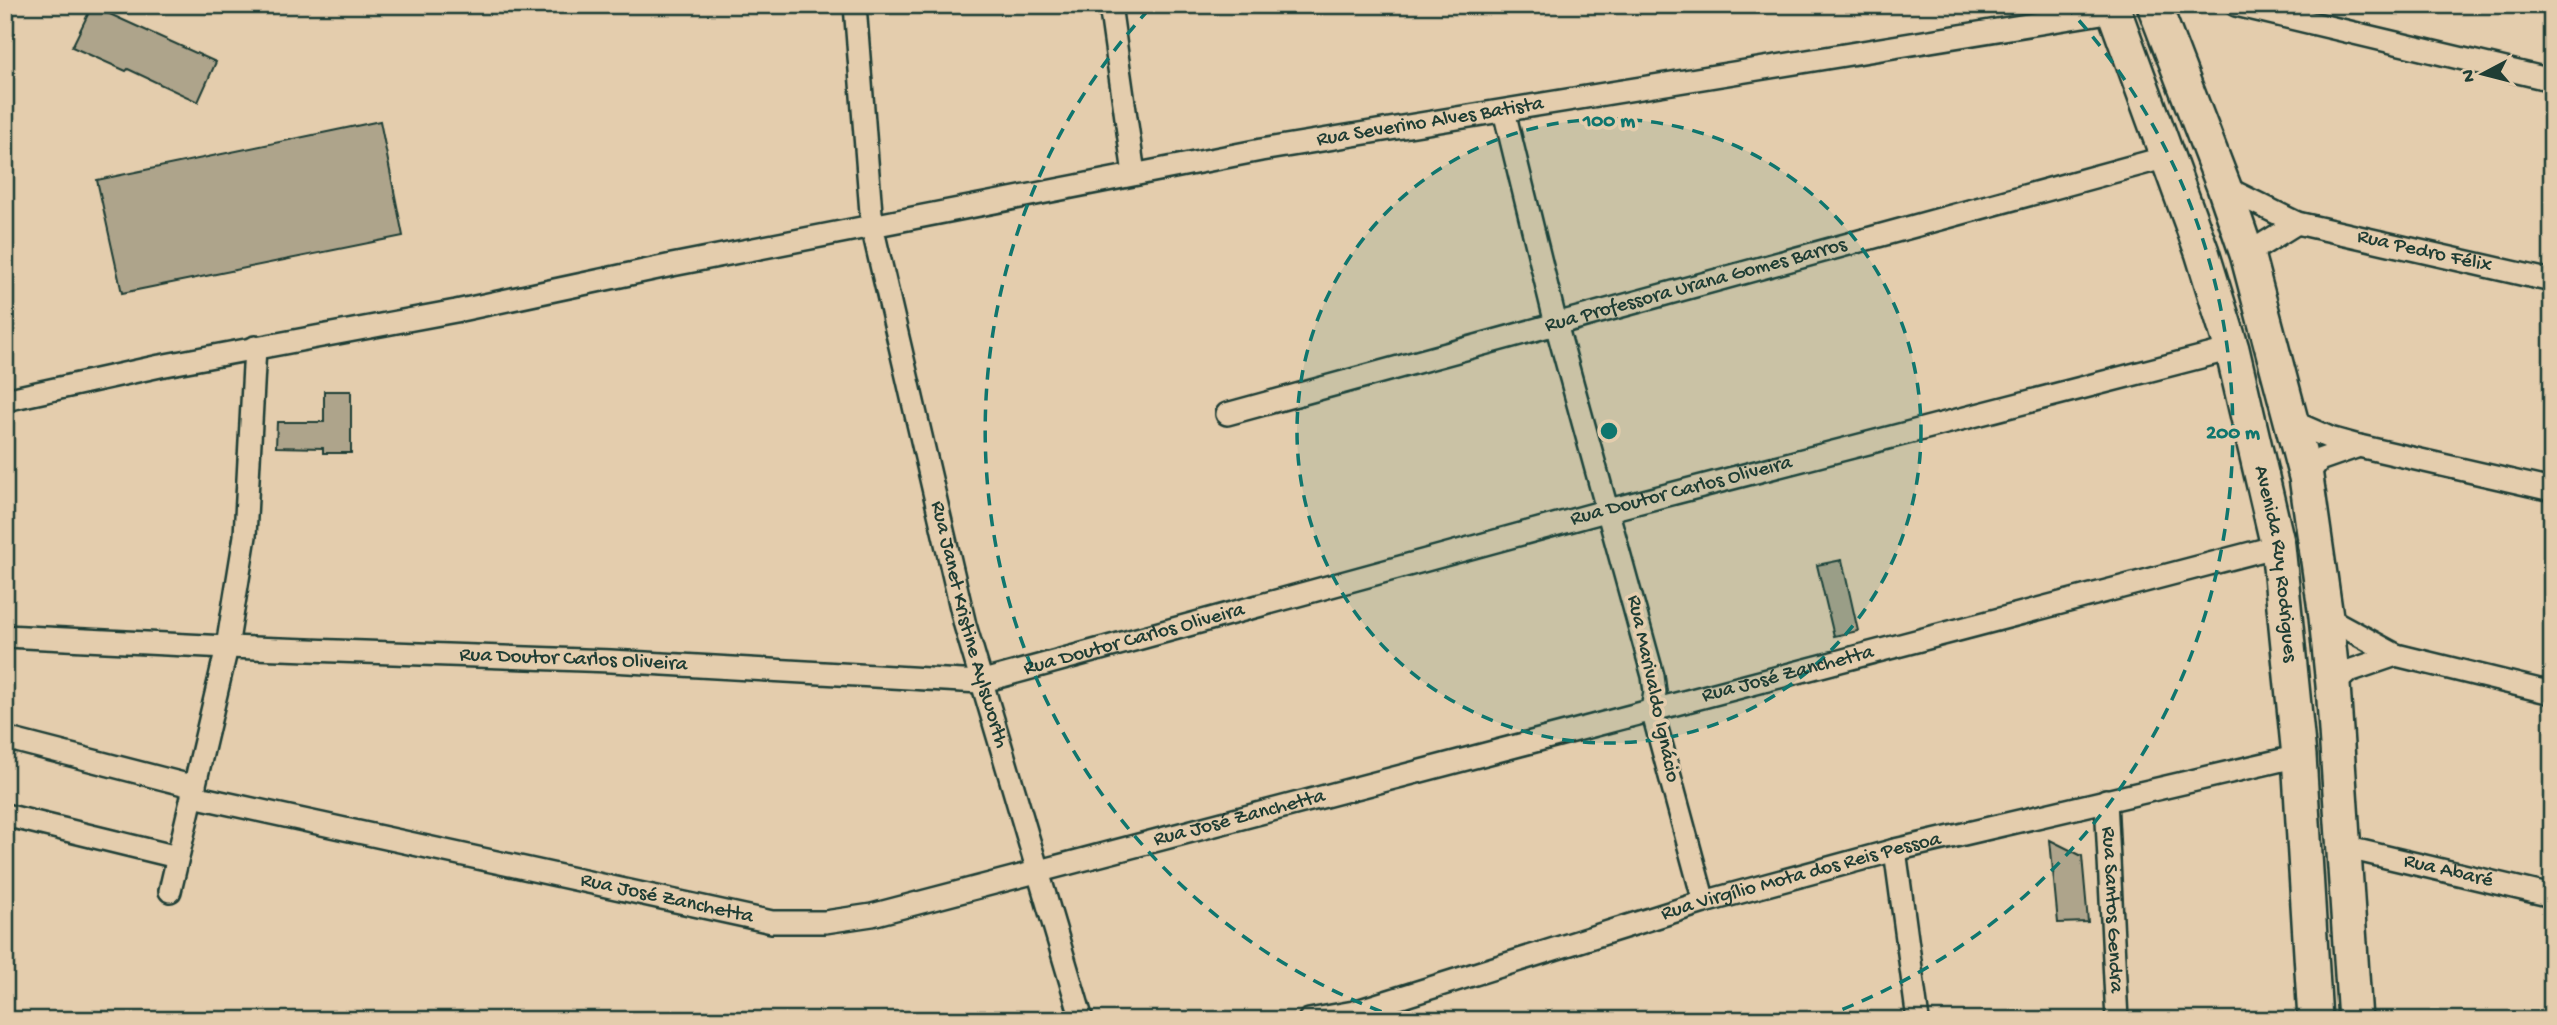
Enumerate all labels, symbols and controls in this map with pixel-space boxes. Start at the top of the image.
north arrow [2448,38,2518,108]
text: N [2457,68,2482,83]
street label: Rua Severino Alves Batista [1315,91,1547,153]
text: 100 m [1582,110,1635,135]
street label: Rua Pedro Félix [2355,225,2494,279]
street label: Rua Professora Urana Gomes Barros [1542,232,1851,339]
centre of rings [1597,419,1621,443]
text: 200 m [2206,422,2260,447]
street label: Rua Doutor Carlos Oliveira [1568,450,1796,532]
street label: Avenida Ruy Rodrigues [2247,463,2302,665]
street label: Rua Janet Kristine Aylsworth [924,499,1013,751]
street label: Rua Marivaldo Ignácio [1620,593,1684,785]
street label: Rua Doutor Carlos Oliveira [1021,597,1249,682]
street label: Rua José Zanchetta [1699,640,1878,709]
street label: Rua Doutor Carlos Oliveira [459,643,690,678]
street label: Rua José Zanchetta [1151,784,1329,853]
street label: Rua Santos Gendra [2095,826,2128,995]
street label: Rua Virgílio Mota dos Reis Pessoa [1658,827,1945,927]
street label: Rua Abaré [2401,849,2496,894]
street label: Rua José Zanchetta [578,868,757,930]

